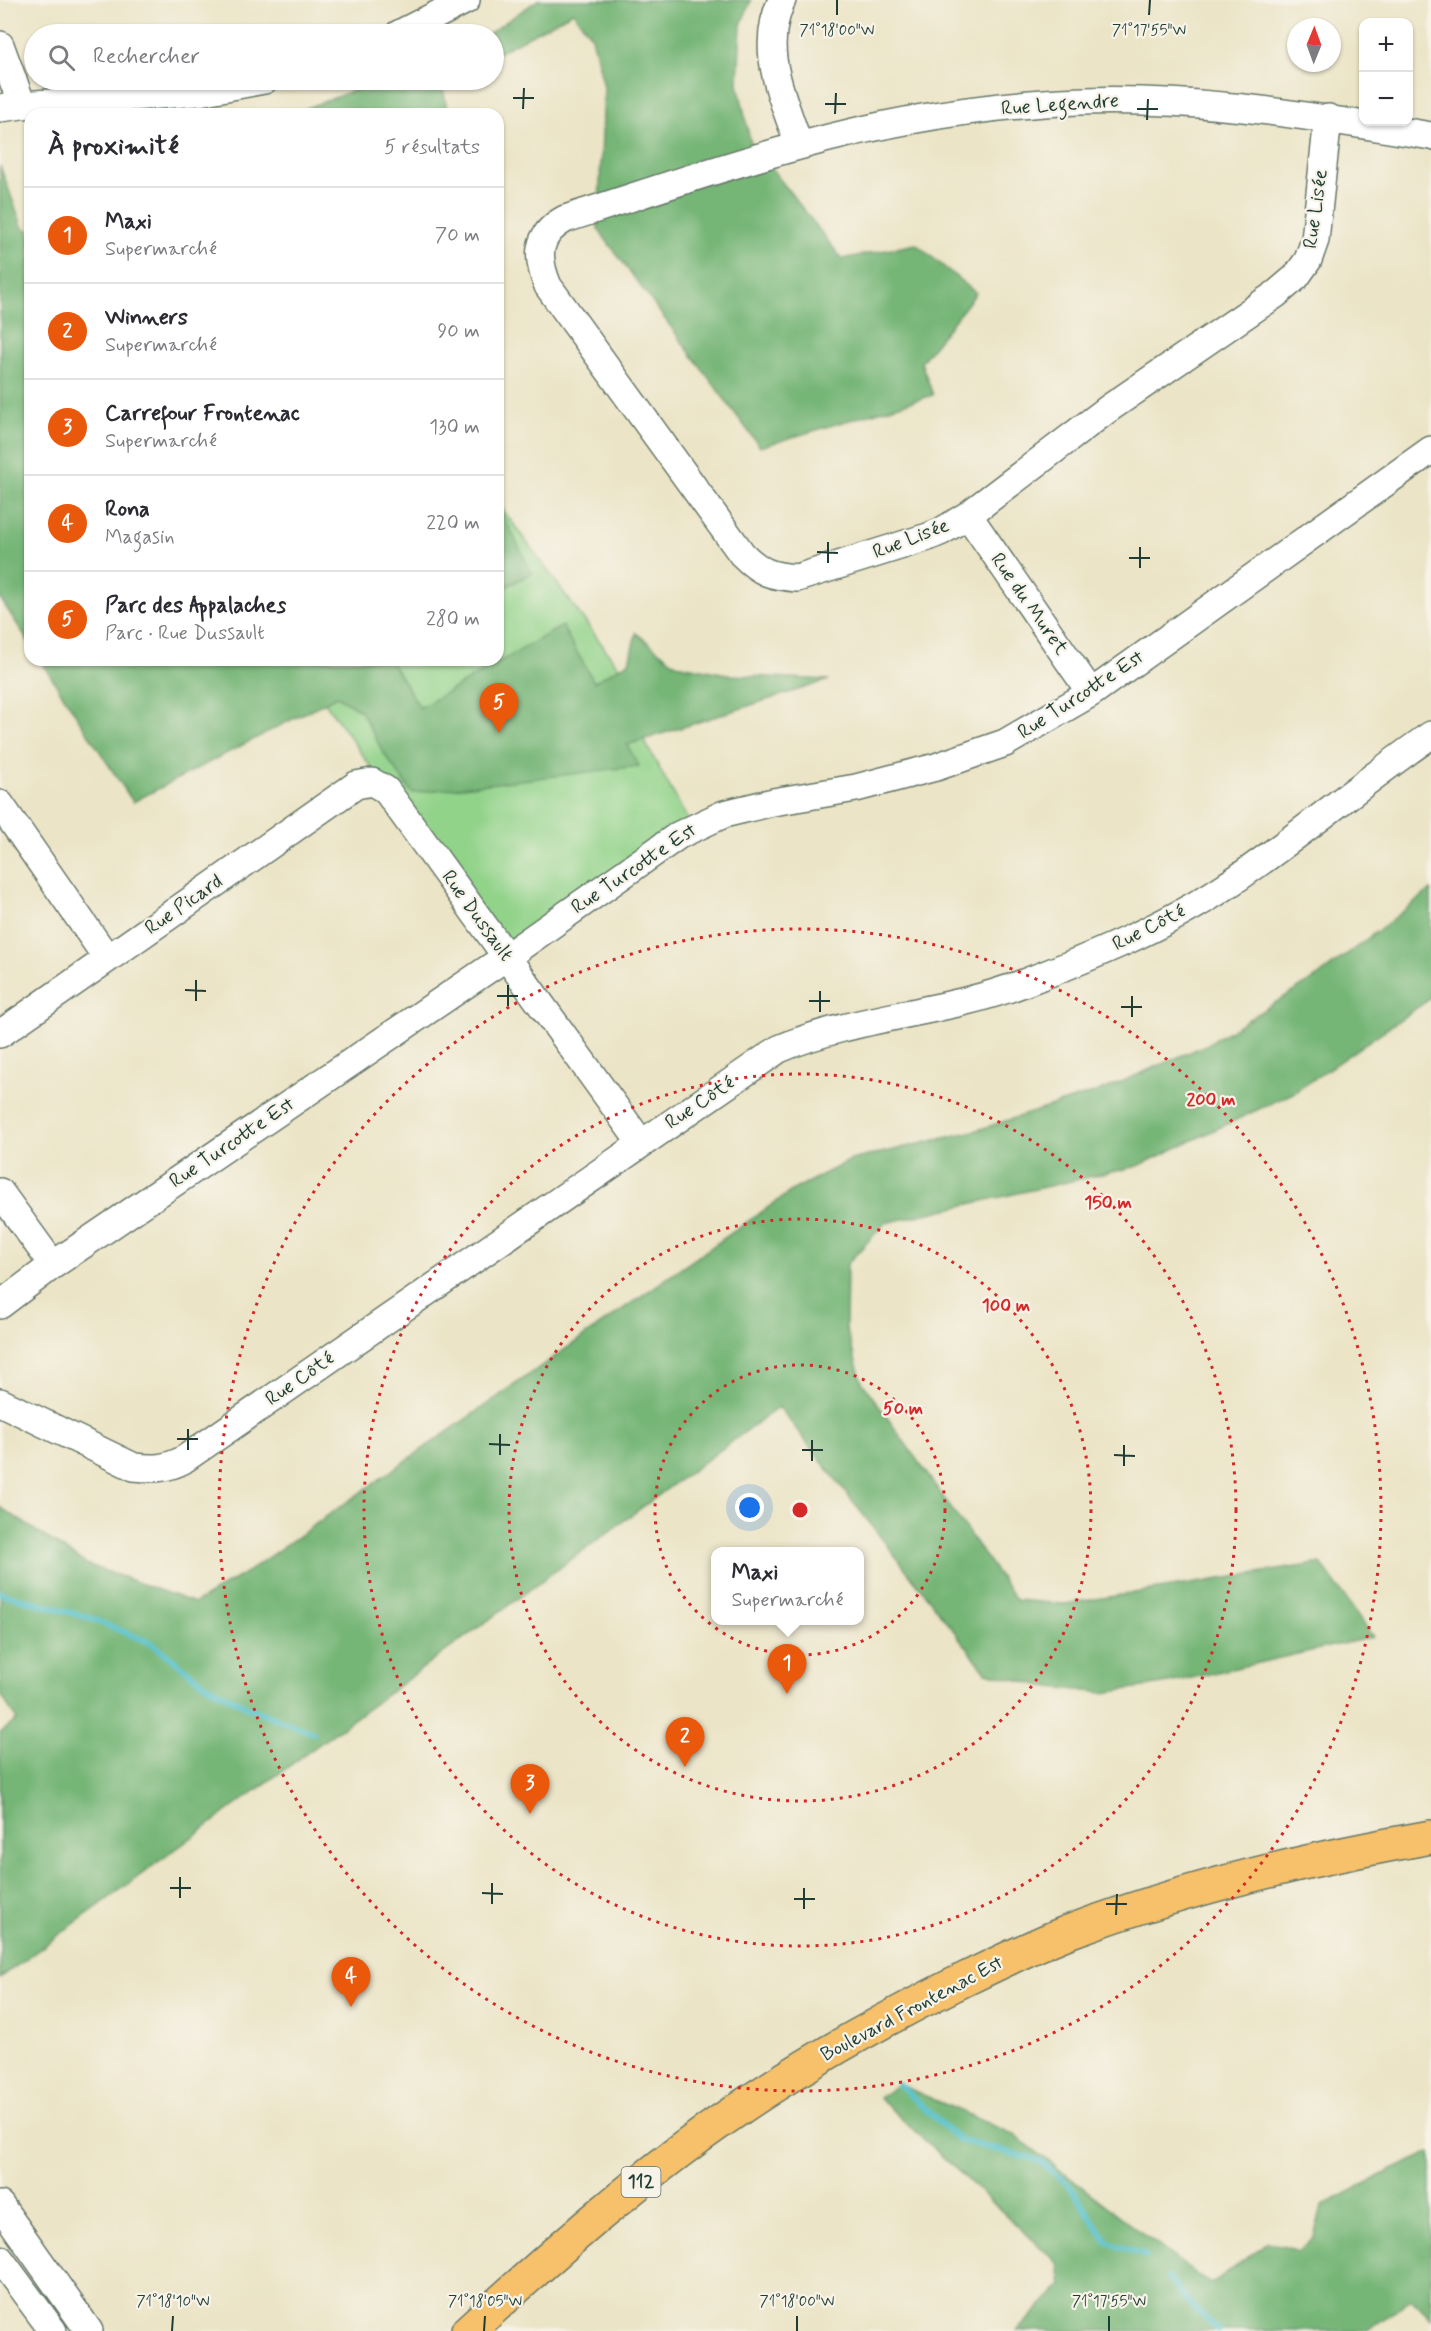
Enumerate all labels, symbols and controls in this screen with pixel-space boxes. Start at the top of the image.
north arrow [1287,18,1341,72]
map controls [1359,18,1413,126]
button: + [1359,18,1413,72]
text: 71°18'00"W [800,21,874,41]
text: 71°17'55"W [1112,21,1186,41]
search box [24,24,504,90]
icon: search [45,41,78,74]
text: Rechercher [93,43,200,71]
button: − [1359,72,1413,126]
street label: Rue Legendre [1000,87,1120,125]
text: À proximité [48,130,179,164]
text: 5 résultats [384,134,480,161]
street label: Rue Lisée [1297,168,1335,250]
text: Maxi [105,208,152,236]
text: 1 [63,222,72,249]
text: 70 m [435,222,480,249]
text: Supermarché [105,236,217,263]
text: Winners [105,304,188,332]
text: 2 [63,318,72,345]
text: 90 m [437,318,480,345]
text: Supermarché [105,332,217,359]
text: Carrefour Frontenac [105,400,300,428]
text: 3 [63,414,72,441]
text: 130 m [429,414,480,441]
text: Supermarché [105,428,217,455]
text: Rona [105,496,150,524]
text: 4 [62,510,73,537]
text: 220 m [426,510,480,537]
street label: Rue Lisée [869,512,953,566]
text: Magasin [105,524,175,551]
street label: Rue du Muret [984,547,1074,661]
text: Parc des Appalaches [105,592,286,620]
text: 5 [62,606,74,633]
text: 280 m [426,606,480,633]
text: Parc · Rue Dussault [105,620,265,647]
street label: Rue Turcotte Est [1013,644,1149,746]
pin: 5 [480,684,518,733]
street label: Rue Turcotte Est [566,817,702,921]
street label: Rue Dussault [435,865,519,967]
street label: Rue Picard [140,868,228,942]
street label: Rue Côté [1108,898,1190,958]
street label: Rue Côté [660,1070,740,1136]
text: 200 m [1186,1088,1236,1112]
street label: Rue Turcotte Est [164,1091,300,1195]
text: 150 m [1084,1191,1132,1215]
text: 100 m [982,1294,1030,1318]
street label: Rue Côté [260,1345,340,1413]
text: 50 m [883,1397,923,1421]
your location [735,1493,764,1522]
centre of rings [790,1500,810,1520]
popup [711,1547,864,1625]
text: Maxi [732,1559,778,1587]
text: Supermarché [732,1587,843,1614]
pin: 1 [768,1644,806,1694]
pin: 2 [666,1718,704,1767]
pin: 3 [510,1764,550,1814]
street label: Boulevard Frontenac Est [816,1949,1008,2069]
pin: 4 [332,1958,370,2007]
road number: 112 [622,2167,660,2197]
text: 71°18'10"W [136,2292,210,2312]
text: 71°18'05"W [448,2292,522,2312]
text: 71°18'00"W [760,2292,834,2312]
text: 71°17'55"W [1072,2292,1146,2312]

